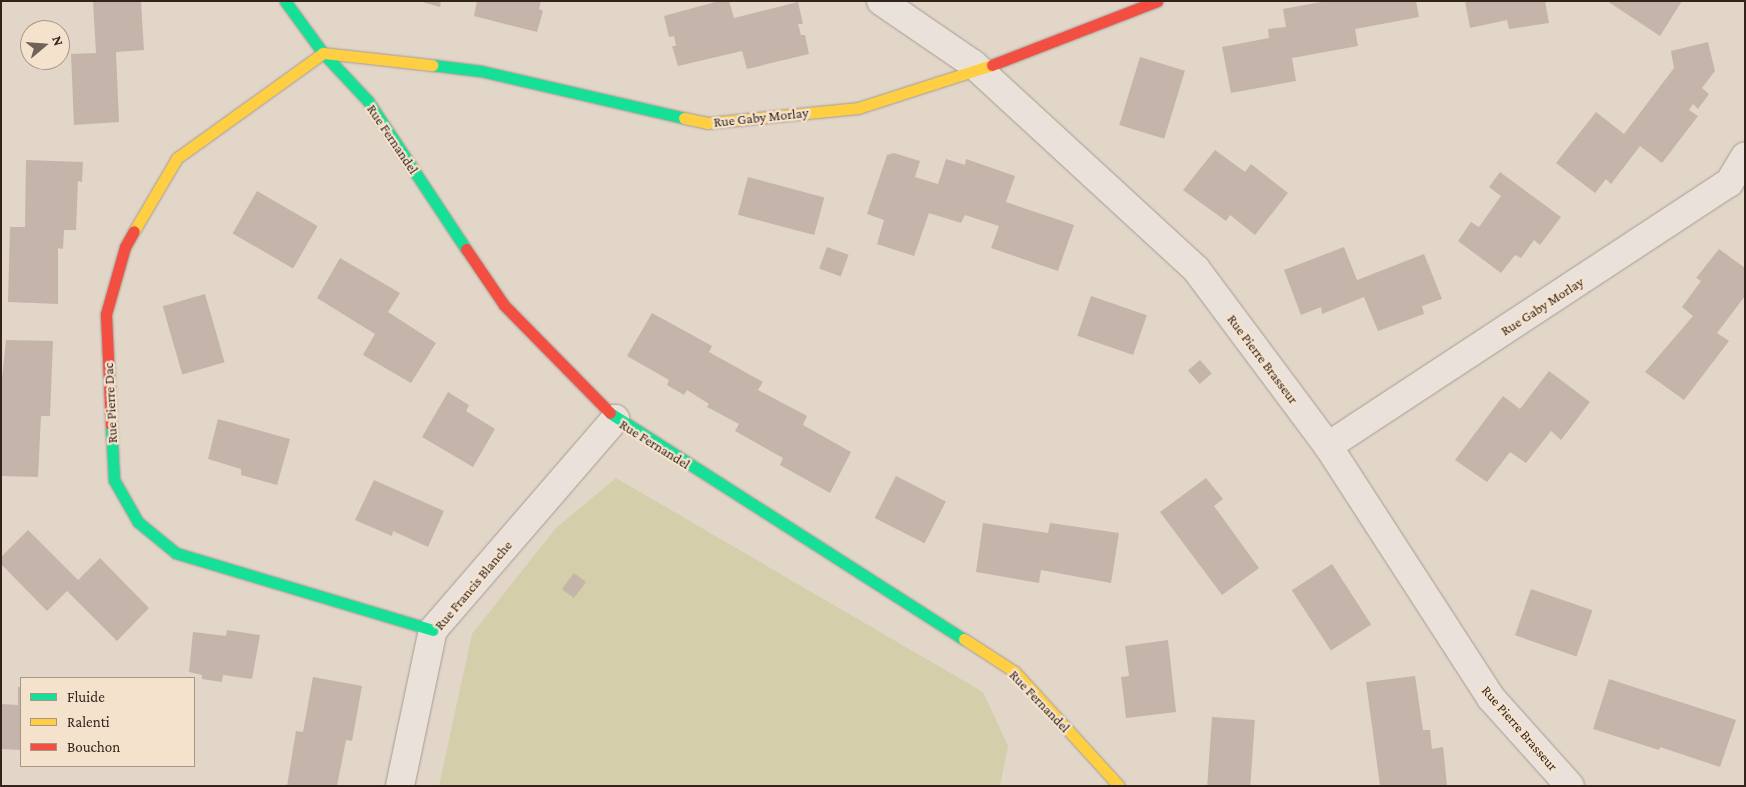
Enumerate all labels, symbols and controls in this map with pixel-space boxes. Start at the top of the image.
north arrow [20,20,70,70]
text: N [49,34,67,48]
street label: Rue Fernandel [364,101,422,177]
street label: Rue Gaby Morlay [713,104,809,130]
street label: Rue Gaby Morlay [1497,273,1587,339]
street label: Rue Pierre Brasseur [1224,311,1302,407]
street label: Rue Pierre Dac [100,362,120,444]
street label: Rue Fernandel [617,416,693,472]
street label: Rue Francis Blanche [431,537,515,633]
street label: Rue Fernandel [1006,666,1074,736]
legend [20,677,195,767]
street label: Rue Pierre Brasseur [1478,682,1562,774]
text: Fluide [67,689,105,705]
text: Ralenti [67,714,110,730]
text: Bouchon [67,739,120,755]

